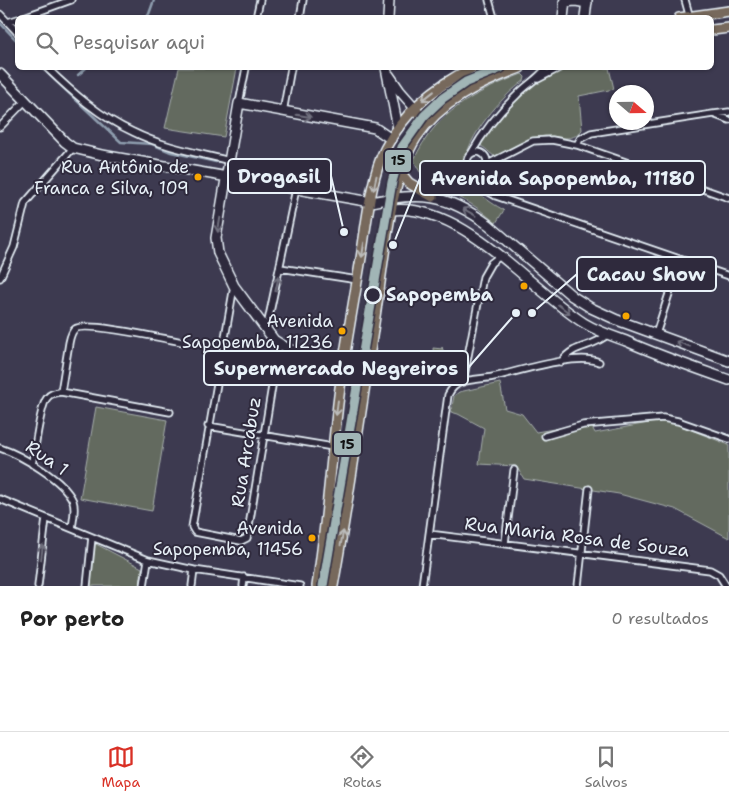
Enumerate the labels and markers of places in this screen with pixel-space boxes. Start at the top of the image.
place label: Rua Antônio de Franca e Silva, 109 [34,156,189,199]
callout: Drogasil [228,159,331,193]
callout: Avenida Sapopemba, 11180 [420,161,705,195]
marker: Rua Antônio de Franca e Silva, 109 [193,172,203,182]
callout: Cacau Show [577,257,716,291]
unlabelled marker [519,281,529,291]
place label: Sapopemba [386,283,494,307]
marker: Sapopemba [364,286,382,304]
place label: Avenida Sapopemba, 11236 [182,310,333,353]
unlabelled marker [621,311,631,321]
marker: Avenida Sapopemba, 11236 [337,326,347,336]
callout: Supermercado Negreiros [204,351,468,385]
place label: Avenida Sapopemba, 11456 [153,517,303,560]
marker: Avenida Sapopemba, 11456 [307,533,317,543]

